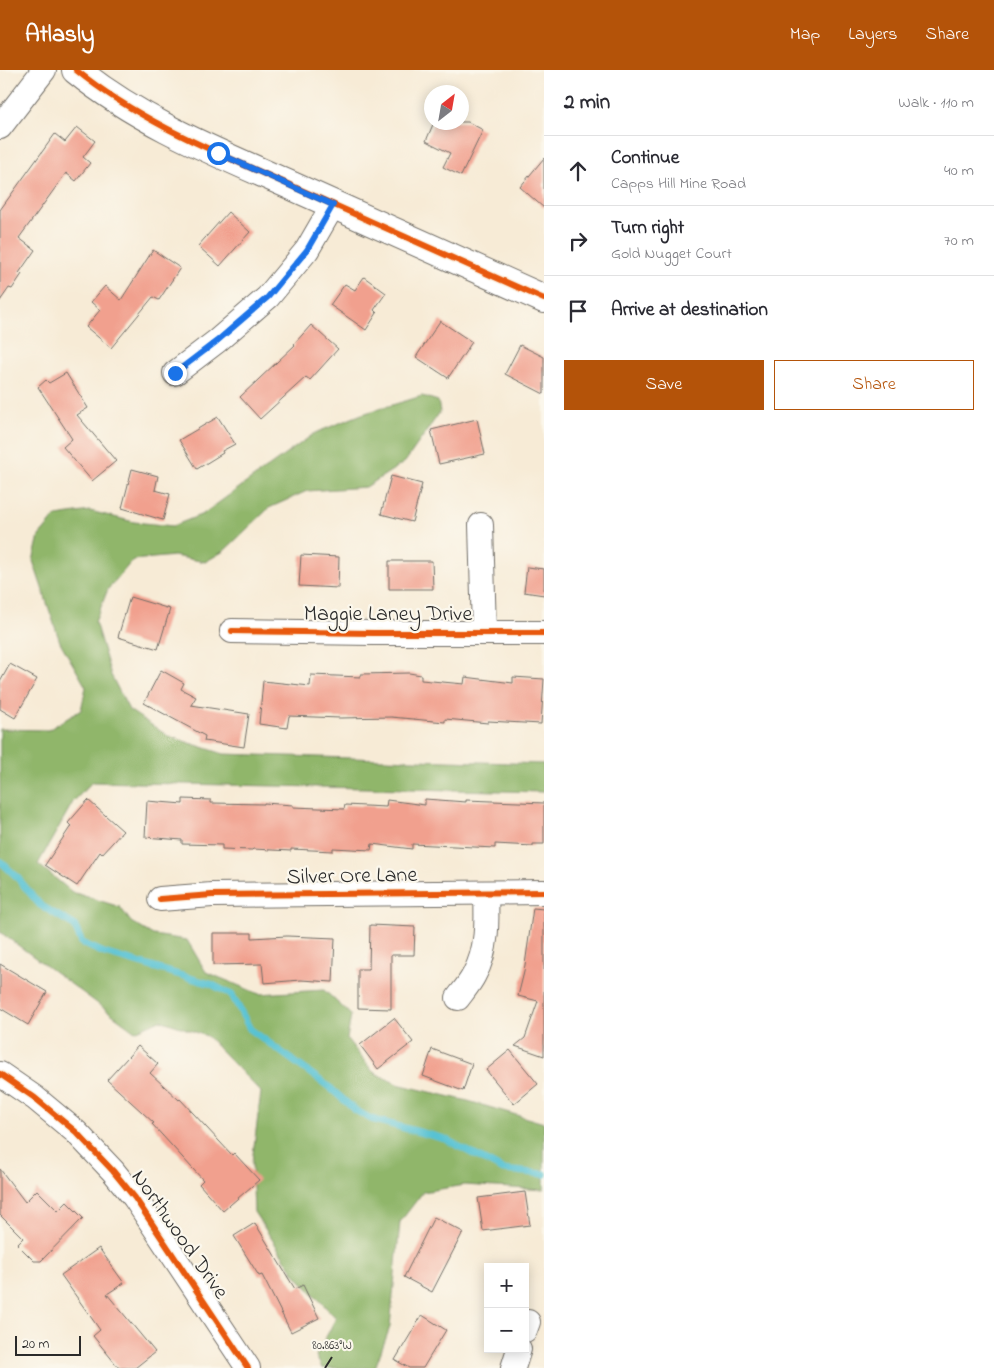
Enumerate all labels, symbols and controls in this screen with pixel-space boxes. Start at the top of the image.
text: Atlasly [25,18,94,53]
text: Map [790,22,820,48]
text: Layers [848,22,898,48]
text: Share [926,22,969,48]
north arrow [424,85,469,130]
text: 2 min [564,88,610,118]
text: Walk · 110 m [898,91,974,115]
route start [207,142,230,165]
text: Continue [611,145,679,172]
icon: ahead [564,157,592,185]
text: 40 m [944,159,974,183]
text: Capps Hill Mine Road [611,172,746,196]
text: Turn right [611,215,684,242]
icon: right [564,227,592,255]
text: 70 m [944,229,974,253]
text: Gold Nugget Court [611,242,732,266]
icon: arrive [564,297,592,325]
text: Arrive at destination [611,297,768,324]
button: Save [564,360,764,410]
button: Share [774,360,974,410]
route end [164,362,187,385]
street label: Maggie Laney Drive [304,599,473,632]
street label: Silver Ore Lane [286,860,418,894]
street label: Northwood Drive [122,1164,236,1306]
map controls [484,1263,529,1353]
button: + [484,1263,529,1308]
button: − [484,1308,529,1353]
scale bar [15,1333,81,1356]
text: 20 m [22,1334,49,1355]
text: 80.863°W [312,1337,352,1355]

